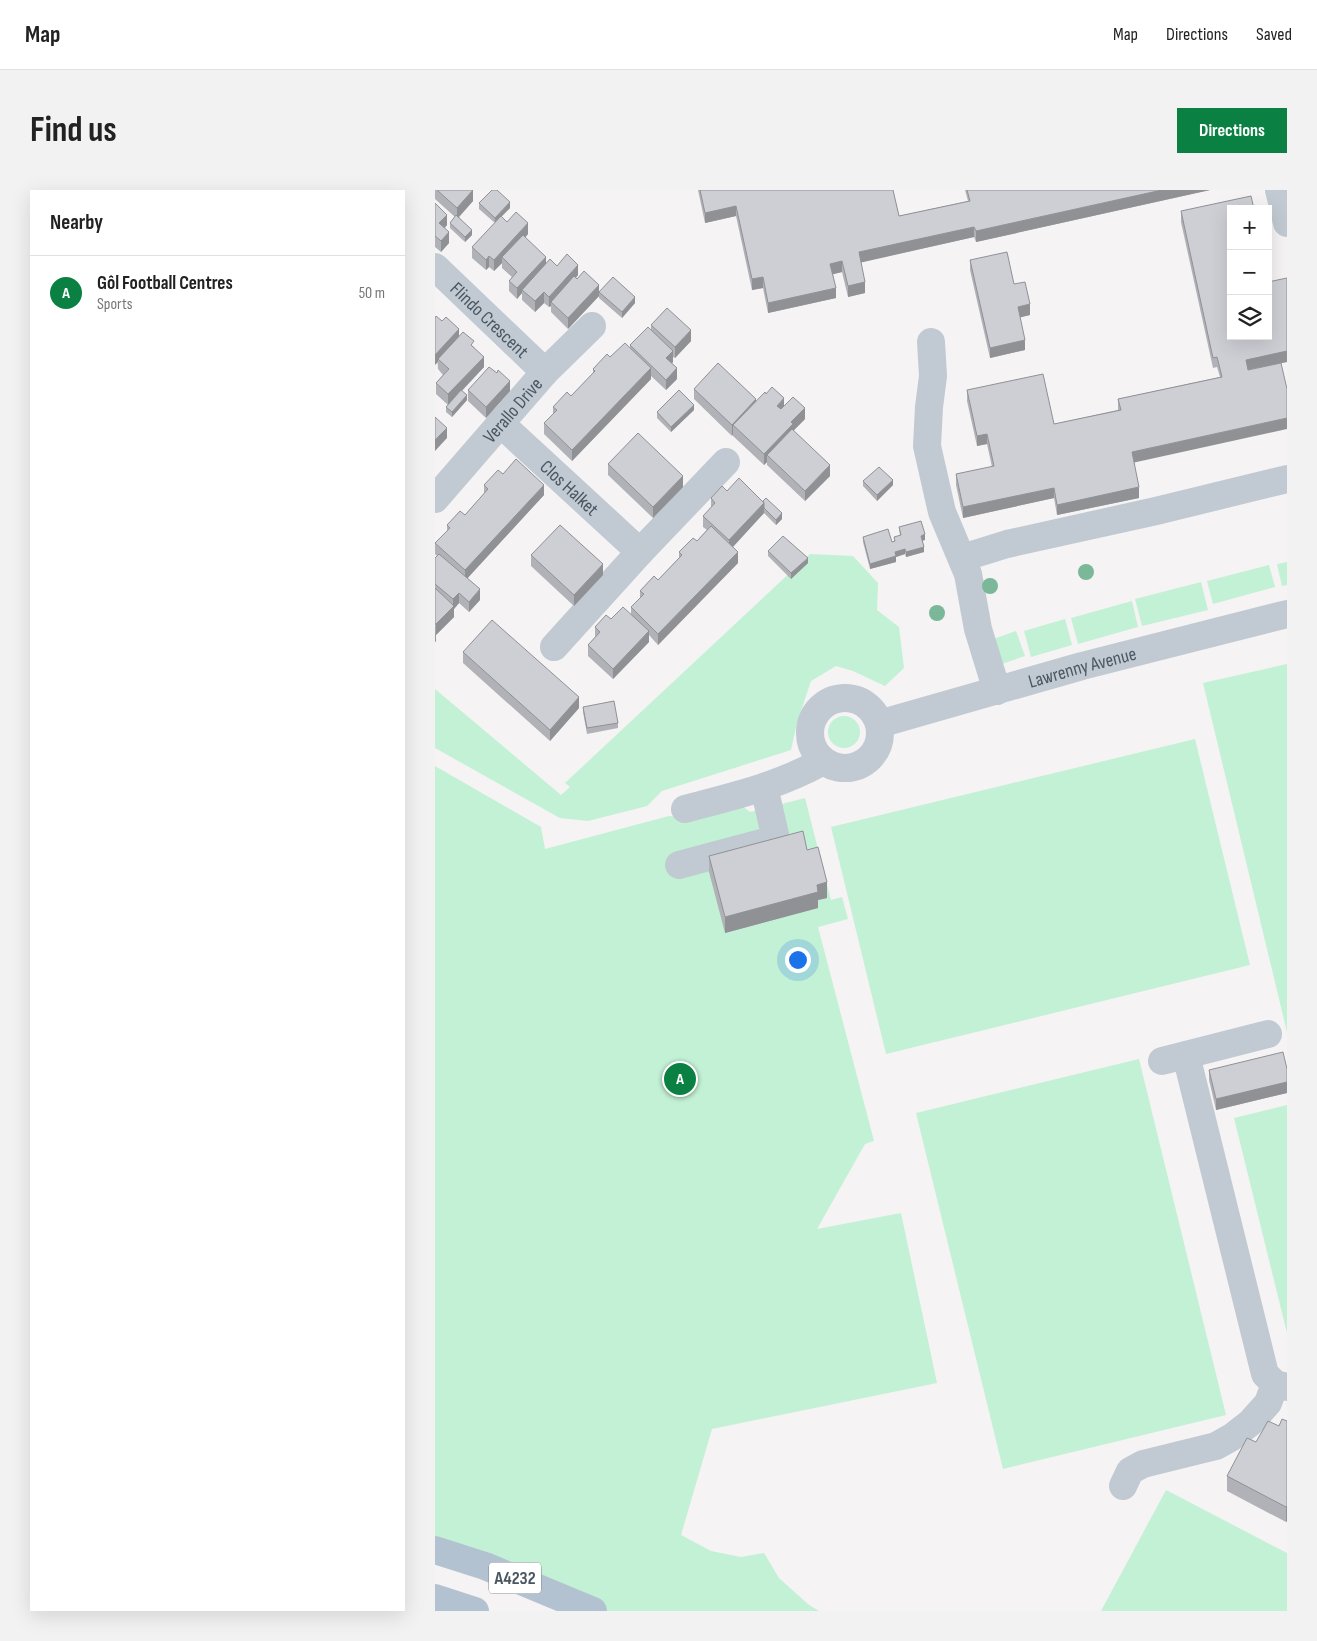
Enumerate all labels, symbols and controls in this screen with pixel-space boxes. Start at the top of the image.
text: Map [25,20,60,49]
text: Map [1113,24,1138,45]
text: Directions [1166,24,1228,45]
text: Saved [1256,24,1292,45]
button: Directions [1177,108,1287,153]
text: Find us [30,109,117,152]
map controls [1227,205,1272,340]
button: + [1227,205,1272,250]
text: Nearby [50,210,103,235]
button: − [1227,250,1272,295]
text: Gôl Football Centres [97,272,233,295]
street label: Flindo Crescent [445,278,533,363]
text: A [62,284,70,303]
text: 50 m [359,284,385,303]
text: Sports [97,295,132,314]
button: layers [1227,295,1272,340]
street label: Verallo Drive [479,373,548,448]
street label: Clos Halket [535,456,603,521]
street label: Lawrenny Avenue [1026,643,1139,694]
your location [785,947,811,973]
pin: A [664,1060,696,1098]
road number: A4232 [489,1562,541,1594]

